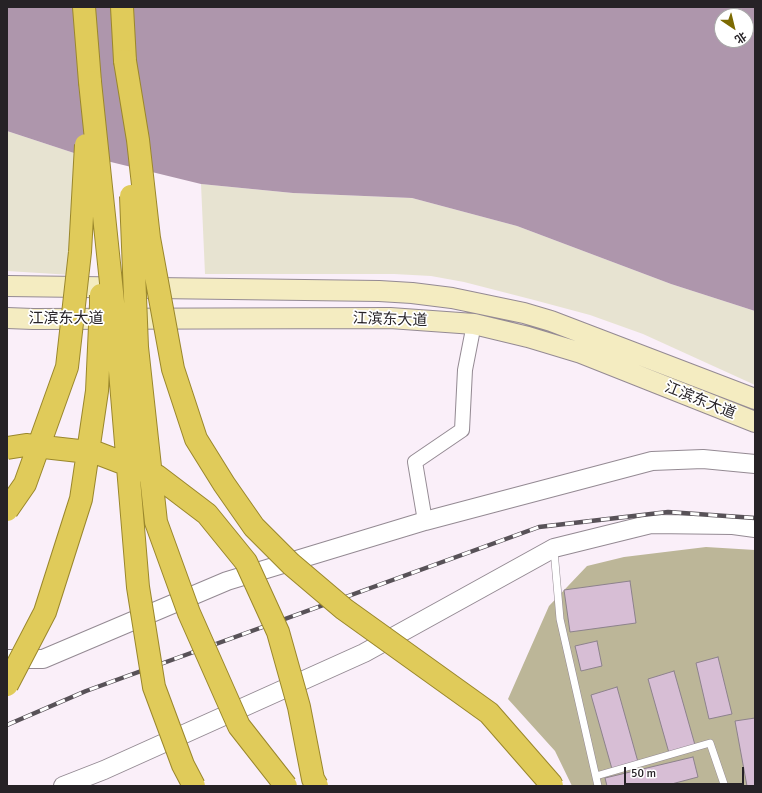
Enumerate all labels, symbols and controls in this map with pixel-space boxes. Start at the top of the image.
north arrow [714,8,754,48]
text: 北 [732,29,749,46]
street label: 江滨东大道 [29,310,103,328]
street label: 江滨东大道 [352,310,428,330]
street label: 江滨东大道 [662,379,738,423]
scale bar [626,759,746,785]
text: 50 m [631,766,656,781]

